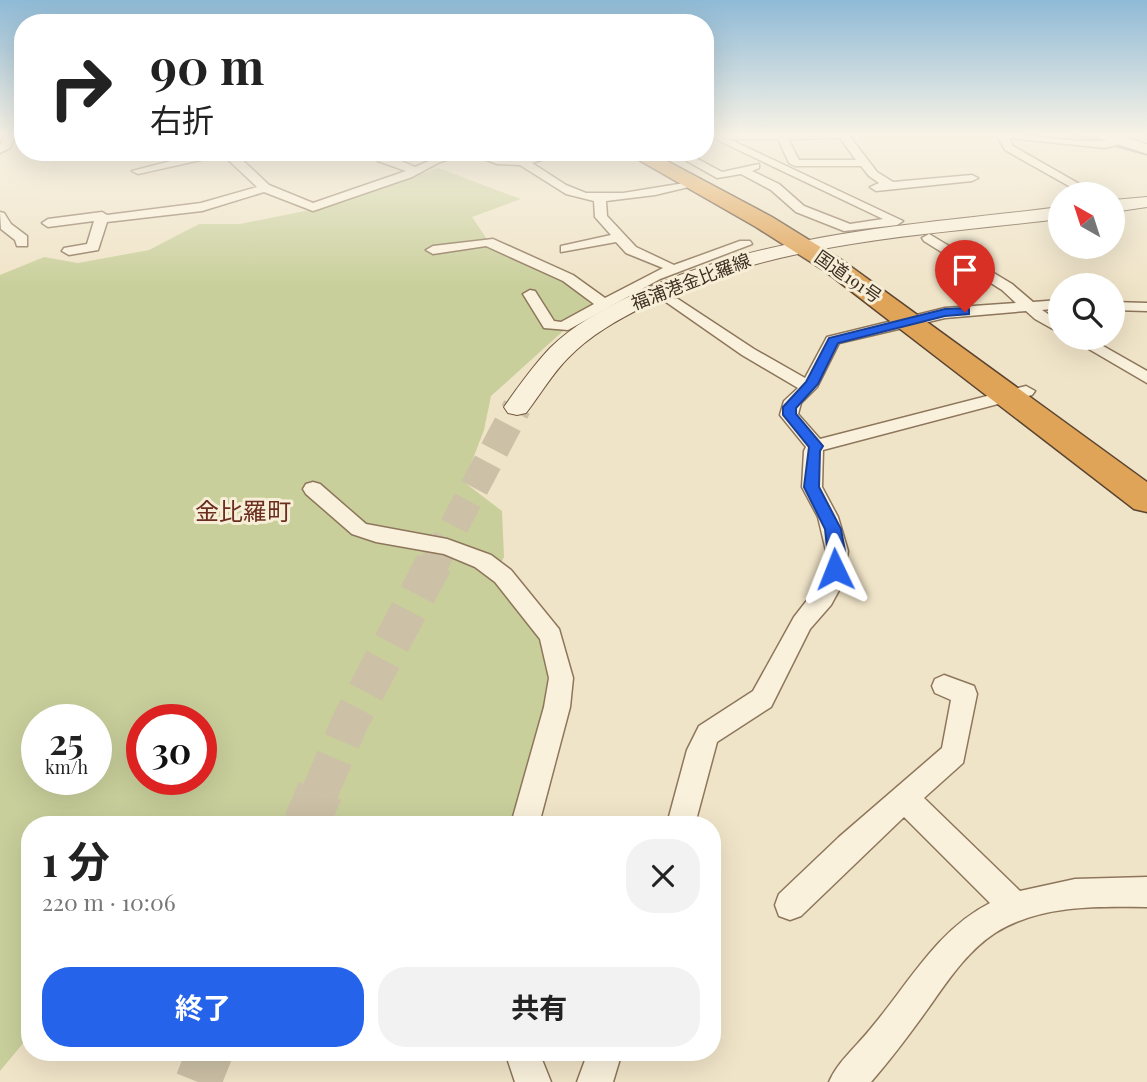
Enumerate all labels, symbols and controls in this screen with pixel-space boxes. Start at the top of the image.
text: 90 m [150,32,264,97]
icon: right [35,42,126,133]
text: 右折 [150,97,214,140]
north arrow [1048,182,1125,259]
map controls [1048,182,1125,350]
pin [935,240,995,312]
street label: 国道191号 [810,244,887,308]
street label: 福浦港金比羅線 [628,247,754,315]
icon: arrive [946,251,984,289]
button: search [1048,273,1125,350]
district label: 金比羅町 [195,494,291,526]
position arrow [798,532,872,606]
speed limit sign: 30 [126,704,217,795]
text: 25 [49,717,84,764]
text: km/h [45,755,88,779]
text: 1 分 [42,832,110,888]
button: close [626,839,700,913]
text: 220 m · 10:06 [42,886,176,917]
button: 終了 [42,967,364,1047]
button: 共有 [378,967,700,1047]

